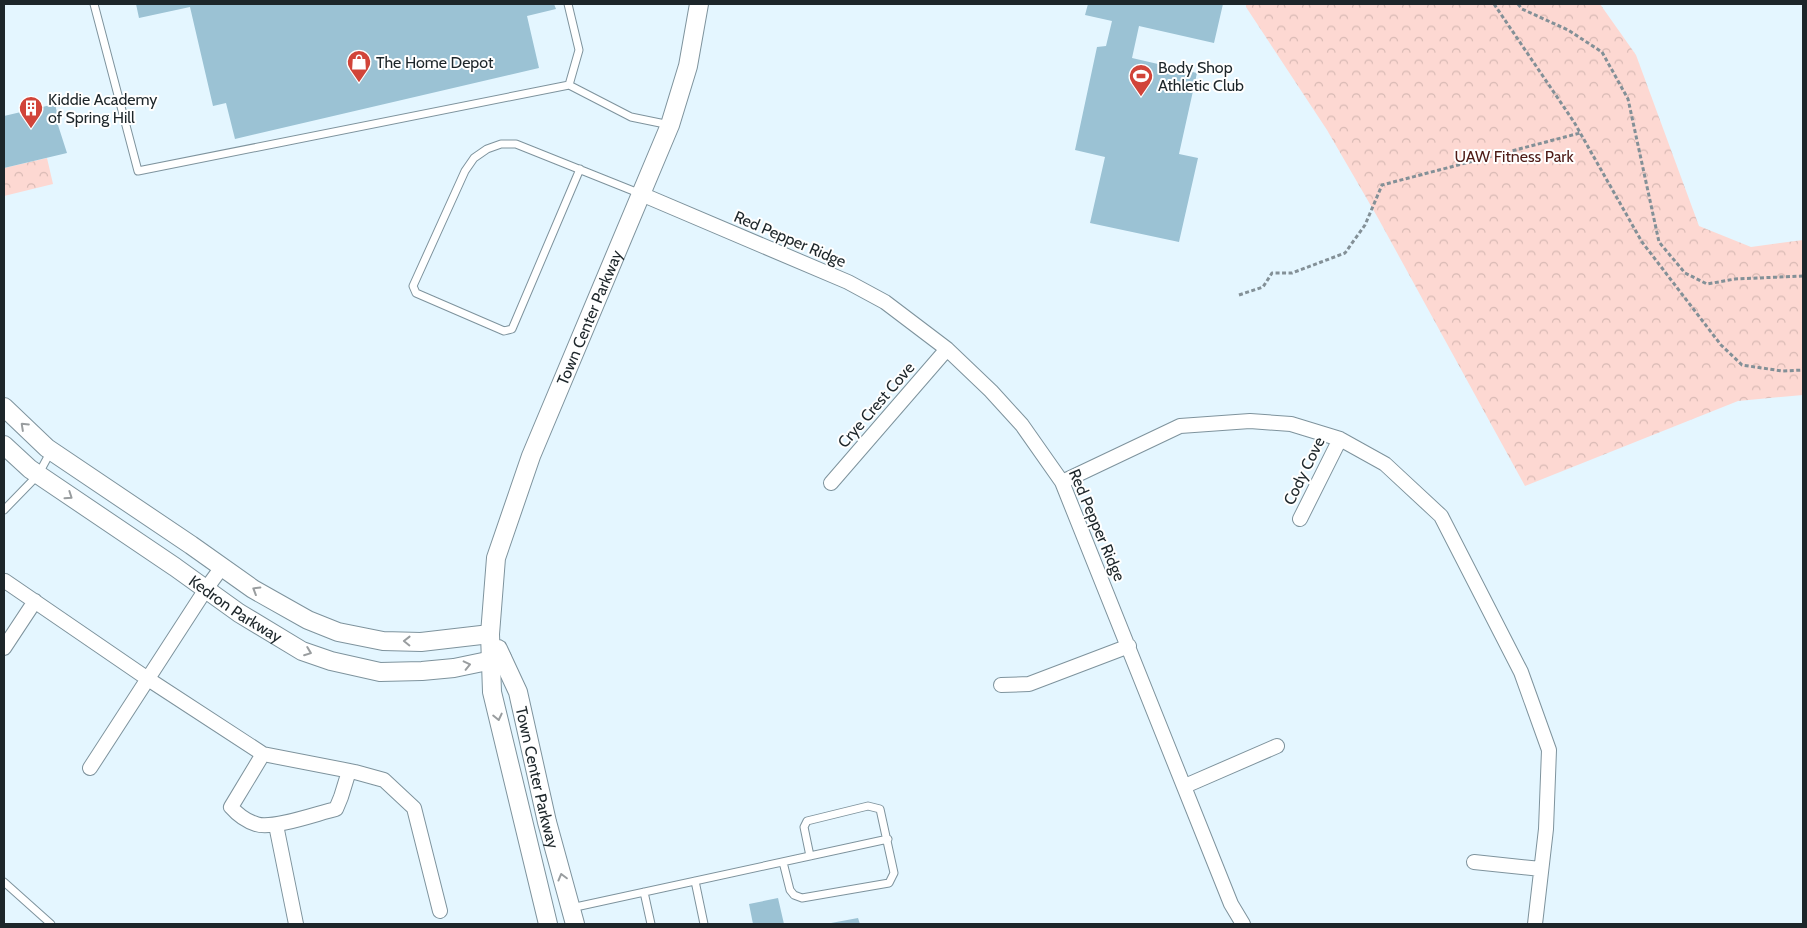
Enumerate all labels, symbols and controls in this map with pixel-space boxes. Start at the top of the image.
shop icon: The Home Depot [346,49,372,83]
place label: The Home Depot [376,53,494,72]
place label: Body Shop Athletic Club [1158,58,1244,95]
sports icon: Body Shop Athletic Club [1128,63,1154,97]
place label: Kiddie Academy of Spring Hill [48,90,157,127]
building icon: Kiddie Academy of Spring Hill [18,95,44,129]
park label: UAW Fitness Park [1454,147,1574,166]
street label: Red Pepper Ridge [731,207,849,271]
street label: Town Center Parkway [552,247,626,388]
street label: Crye Crest Cove [834,358,918,452]
one-way arrow [20,423,29,432]
street label: Cody Cove [1279,434,1329,508]
street label: Red Pepper Ridge [1065,466,1129,584]
one-way arrow [64,490,73,499]
street label: Kedron Parkway [185,571,286,646]
one-way arrow [252,587,261,597]
one-way arrow [403,636,411,647]
one-way arrow [303,646,311,656]
one-way arrow [462,660,471,671]
street label: Town Center Parkway [512,705,563,850]
one-way arrow [492,712,503,721]
one-way arrow [558,874,568,882]

